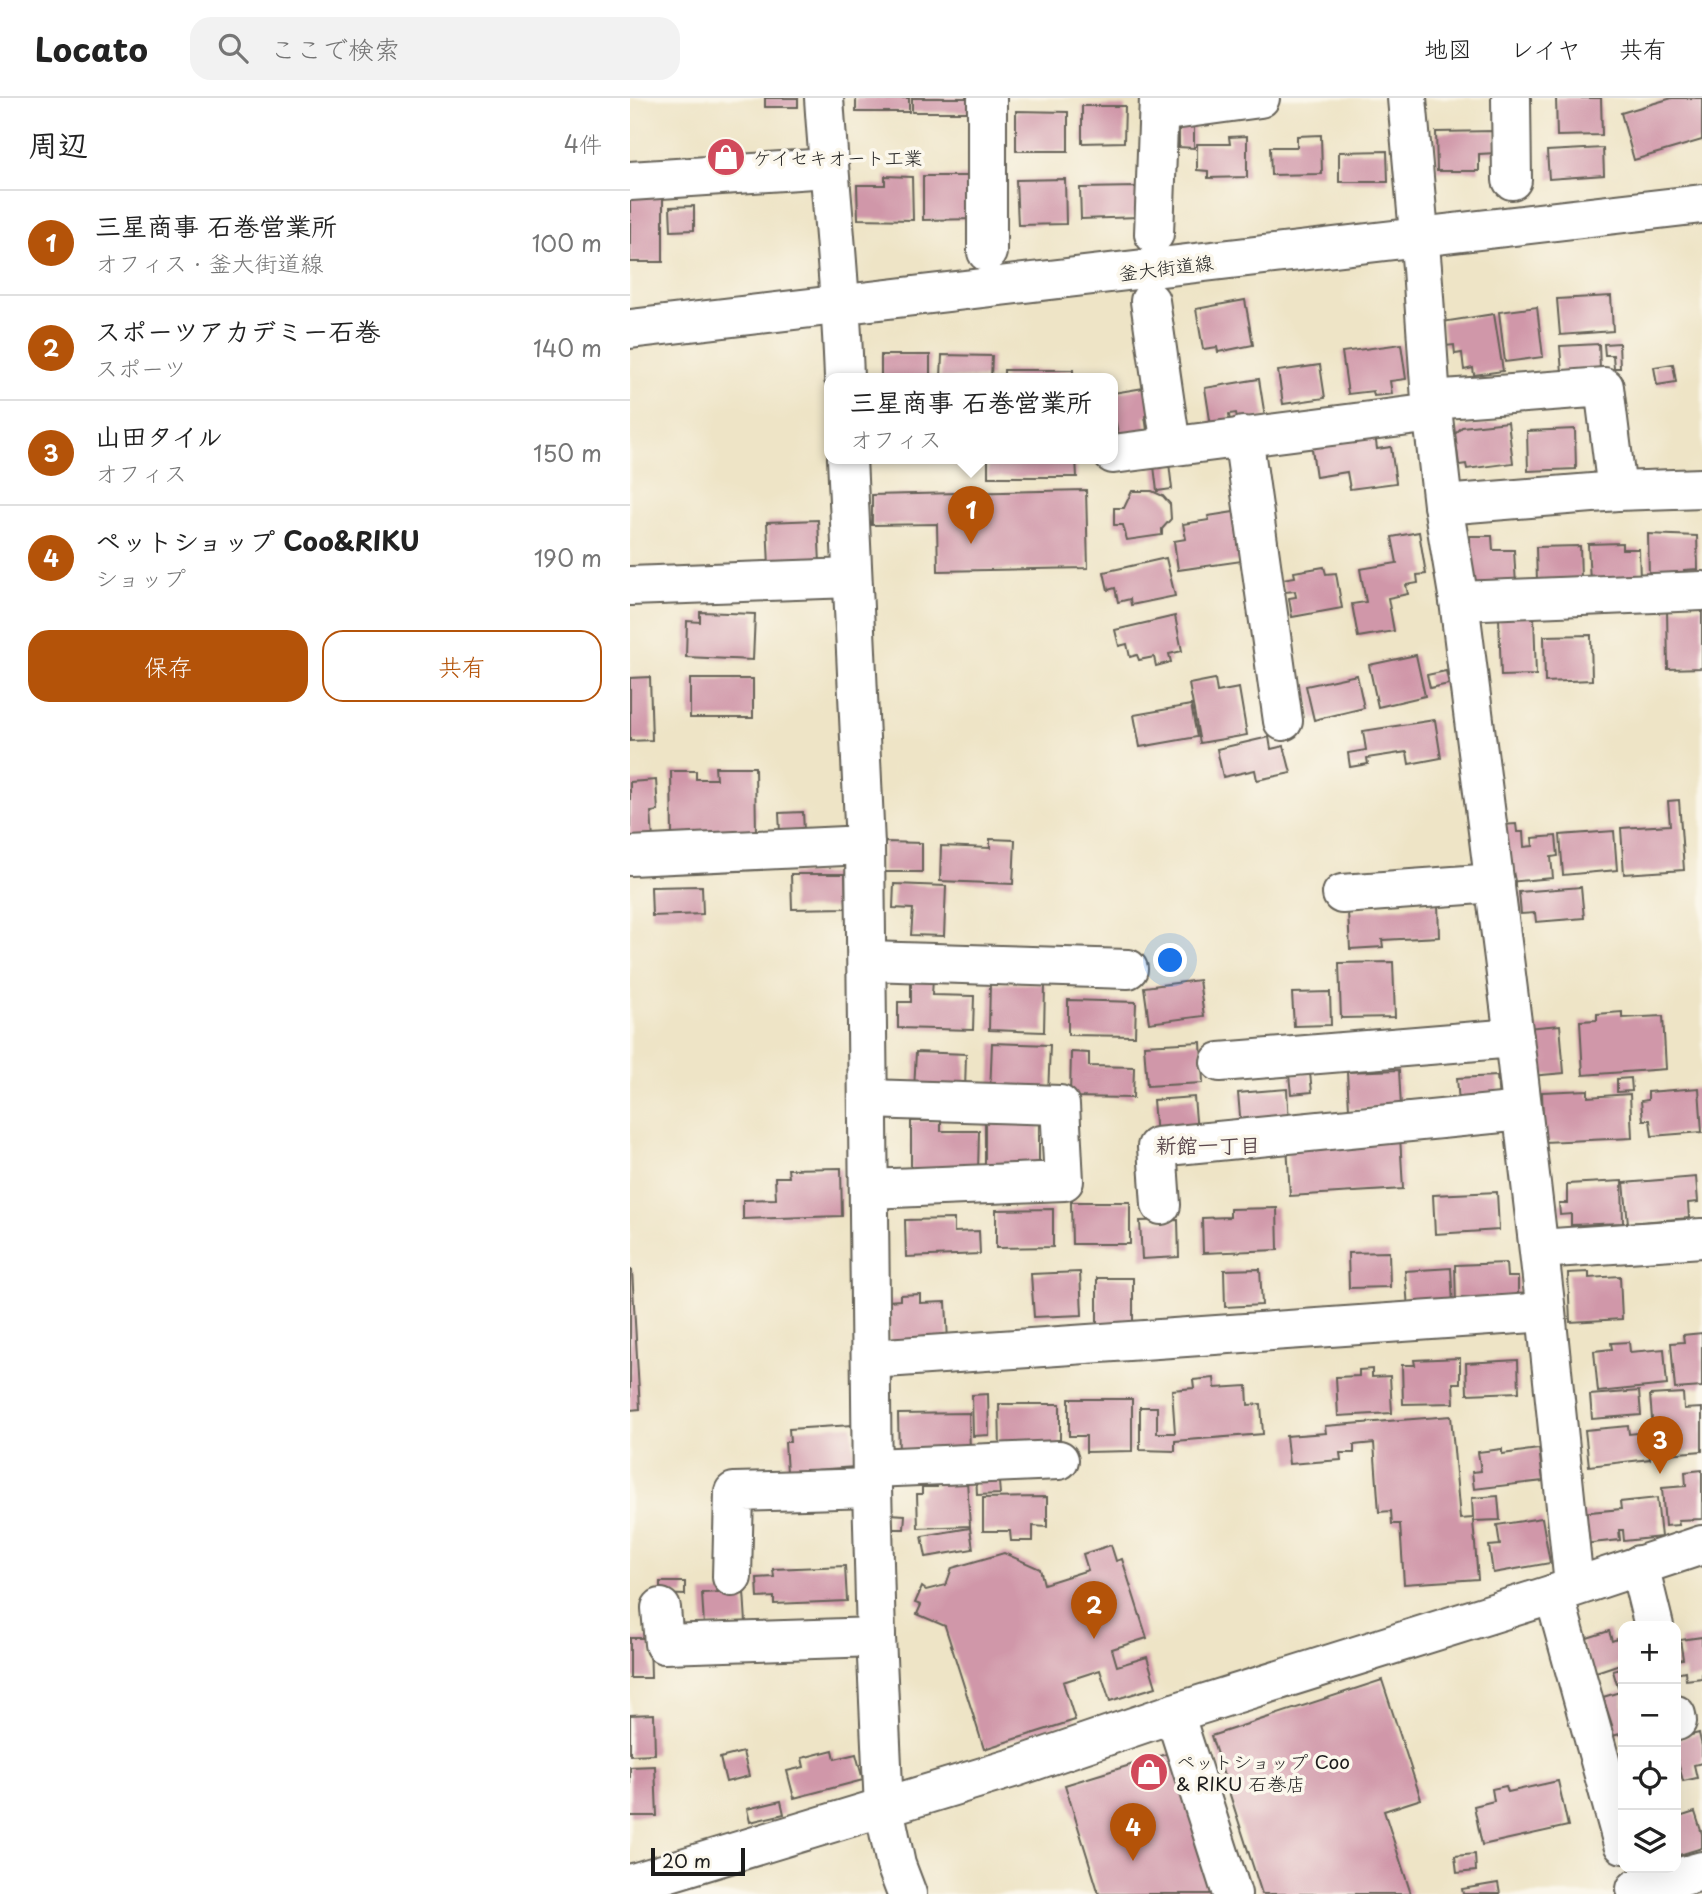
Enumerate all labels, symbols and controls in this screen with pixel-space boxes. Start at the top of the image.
search box [190,17,680,80]
text: Locato [35,23,148,73]
icon: search [214,29,252,67]
text: ここで検索 [270,29,400,68]
text: 地図 [1424,30,1472,66]
text: レイヤ [1510,30,1581,66]
text: 共有 [1619,30,1667,66]
text: 周辺 [28,121,88,166]
text: 4件 [564,126,602,161]
shop icon: ケイセキオート工業 [705,136,747,178]
place label: ケイセキオート工業 [753,143,923,171]
text: 三星商事 石巻営業所 [95,206,337,245]
text: 1 [46,225,57,260]
text: 100 m [532,225,602,260]
text: オフィス · 釜大街道線 [95,245,324,280]
street label: 釜大街道線 [1117,247,1215,287]
text: スポーツアカデミー石巻 [95,311,380,350]
text: 2 [43,330,59,365]
text: 140 m [533,330,602,365]
text: スポーツ [95,350,187,385]
popup [824,373,1118,464]
text: 三星商事 石巻営業所 [850,382,1092,421]
text: 山田タイル [95,416,223,455]
text: オフィス [850,421,942,456]
text: 3 [43,435,59,470]
text: 150 m [533,435,602,470]
text: オフィス [95,455,187,490]
pin: 1 [948,486,994,544]
text: ペットショップ Coo&RIKU [95,521,420,560]
text: 4 [43,540,59,575]
text: 190 m [534,540,602,575]
text: ショップ [95,560,186,595]
button: 保存 [28,630,308,702]
button: 共有 [322,630,602,702]
your location [1153,943,1187,977]
district label: 新館一丁目 [1156,1128,1261,1160]
pin: 3 [1637,1416,1683,1474]
pin: 2 [1071,1581,1117,1639]
map controls [1618,1621,1681,1873]
button: + [1618,1621,1681,1684]
button: − [1618,1684,1681,1747]
place label: ペットショップ Coo & RIKU 石巻店 [1176,1747,1350,1797]
button: locate [1618,1747,1681,1810]
shop icon: ペットショップ Coo & RIKU 石巻店 [1128,1751,1170,1793]
pin: 4 [1110,1803,1156,1861]
button: layers [1618,1810,1681,1873]
scale bar [651,1845,746,1877]
text: 20 m [662,1846,711,1874]

